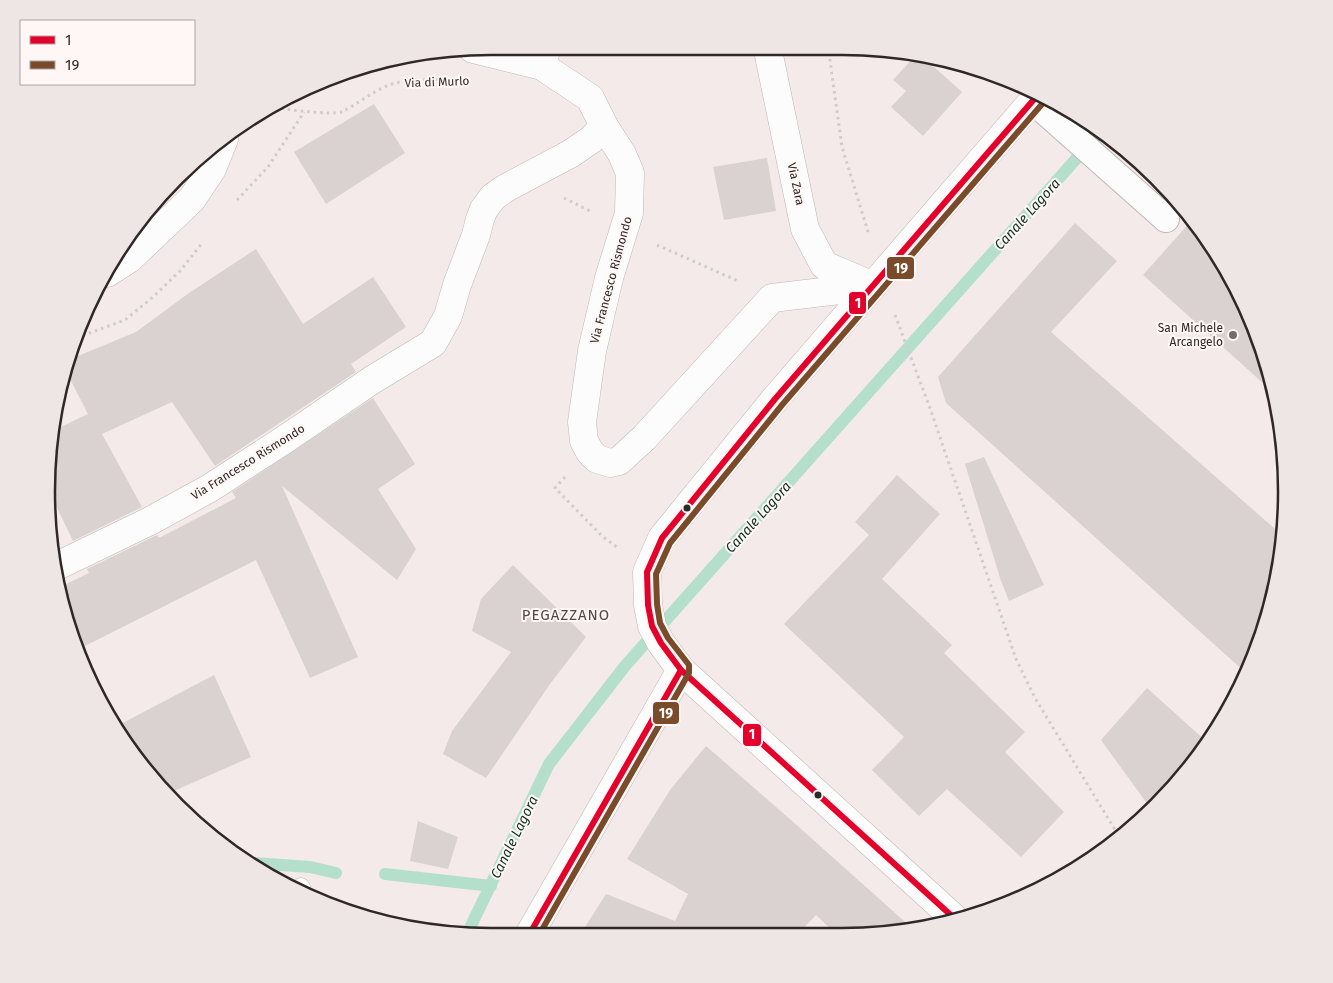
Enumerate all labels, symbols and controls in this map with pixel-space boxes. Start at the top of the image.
legend [20,20,195,85]
text: 1 [65,31,72,49]
text: 19 [65,56,79,74]
street label: Via di Murlo [404,74,470,90]
street label: Via Zara [785,161,807,207]
water label: Canale Lagora [991,175,1064,253]
street label: Via Francesco Rismondo [587,215,635,345]
line badge: 19 [886,256,915,280]
text: 19 [894,260,908,277]
line badge: 1 [848,291,867,315]
text: 1 [855,295,861,312]
place label: San Michele Arcangelo [1158,321,1223,349]
marker: San Michele Arcangelo [1227,329,1239,341]
street label: Via Francesco Rismondo [189,421,307,503]
water label: Canale Lagora [722,478,795,556]
unlabelled marker [682,503,692,513]
district label: PEGAZZANO [522,606,610,624]
line badge: 19 [652,701,680,725]
text: 19 [659,705,673,722]
line badge: 1 [742,723,762,747]
text: 1 [749,726,755,743]
unlabelled marker [813,790,823,800]
water label: Canale Lagora [487,793,542,881]

